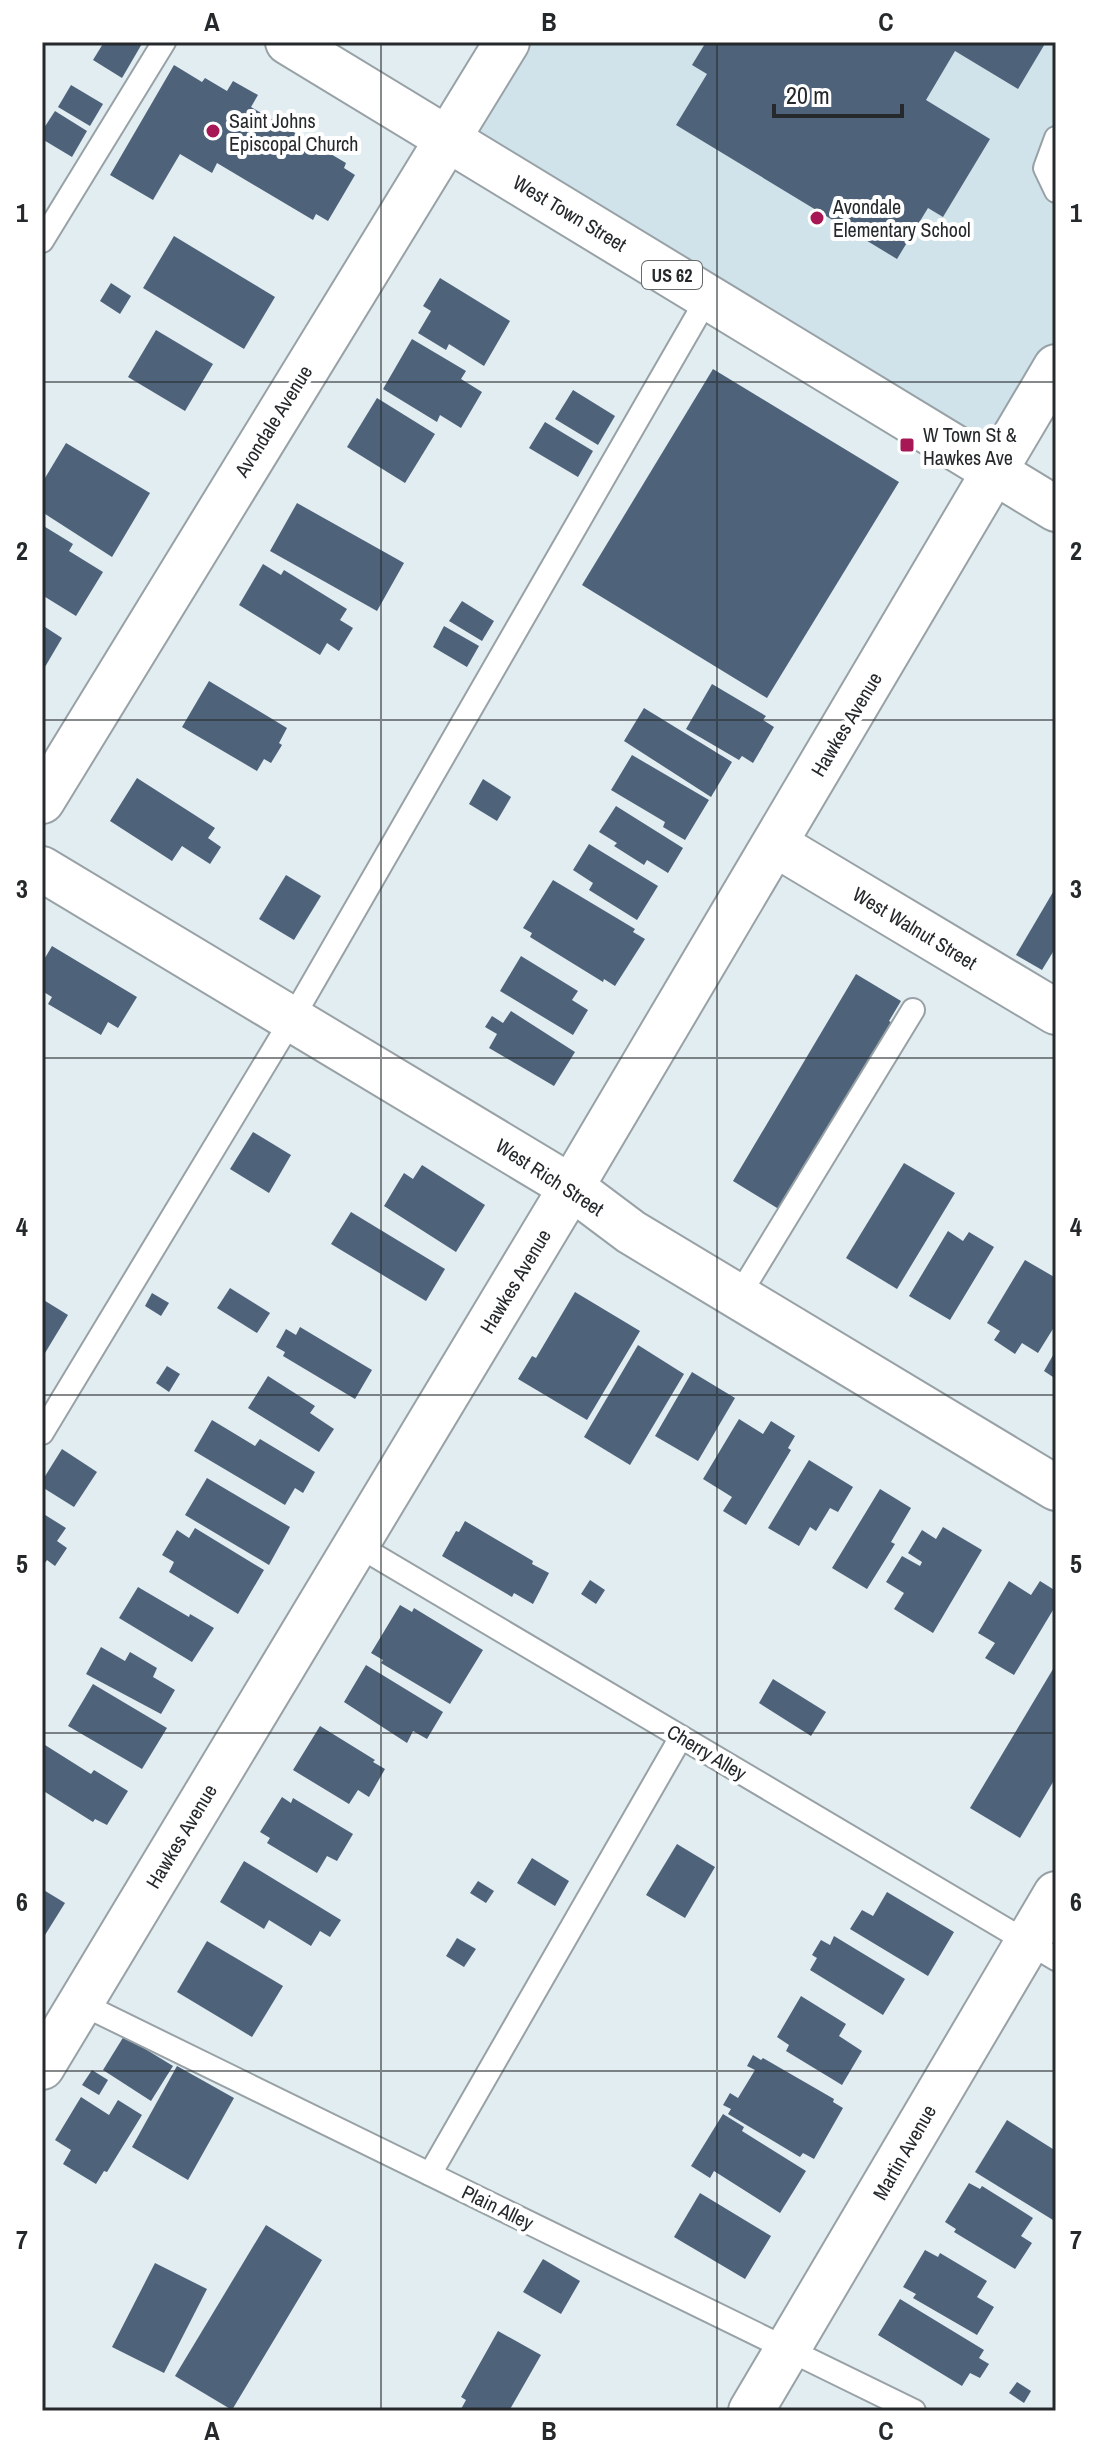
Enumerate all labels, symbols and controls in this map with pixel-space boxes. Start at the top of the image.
text: A [204,4,220,39]
text: B [541,4,557,39]
text: C [878,4,894,39]
scale bar [774,68,902,118]
text: 20 m [786,79,830,111]
place label: Saint Johns Episcopal Church [229,107,358,157]
marker: Saint Johns Episcopal Church [204,122,222,140]
street label: West Town Street [508,168,632,258]
place label: Avondale Elementary School [832,193,971,243]
text: 1 [16,195,28,230]
text: 1 [1070,195,1082,230]
marker: Avondale Elementary School [808,209,826,227]
road number: US 62 [642,261,702,289]
street label: Avondale Avenue [227,360,318,483]
place label: W Town St & Hawkes Ave [923,421,1017,471]
marker: W Town St & Hawkes Ave [898,436,916,454]
text: 2 [16,533,28,568]
text: 2 [1070,533,1082,568]
street label: Hawkes Avenue [804,667,888,781]
text: 3 [16,871,28,906]
text: 3 [1070,871,1082,906]
street label: West Walnut Street [848,880,983,976]
street label: West Rich Street [491,1132,610,1222]
text: 4 [16,1209,28,1244]
text: 4 [1070,1209,1082,1244]
street label: Hawkes Avenue [473,1224,557,1338]
text: 5 [16,1546,28,1581]
text: 5 [1070,1546,1082,1581]
street label: Cherry Alley [662,1718,753,1787]
street label: Hawkes Avenue [139,1779,223,1893]
text: 6 [16,1884,28,1919]
text: 6 [1070,1884,1082,1919]
street label: Martin Avenue [866,2100,942,2204]
street label: Plain Alley [458,2178,539,2236]
text: 7 [16,2222,28,2257]
text: 7 [1070,2222,1082,2257]
text: A [204,2413,220,2448]
text: B [541,2413,557,2448]
text: C [878,2413,894,2448]

